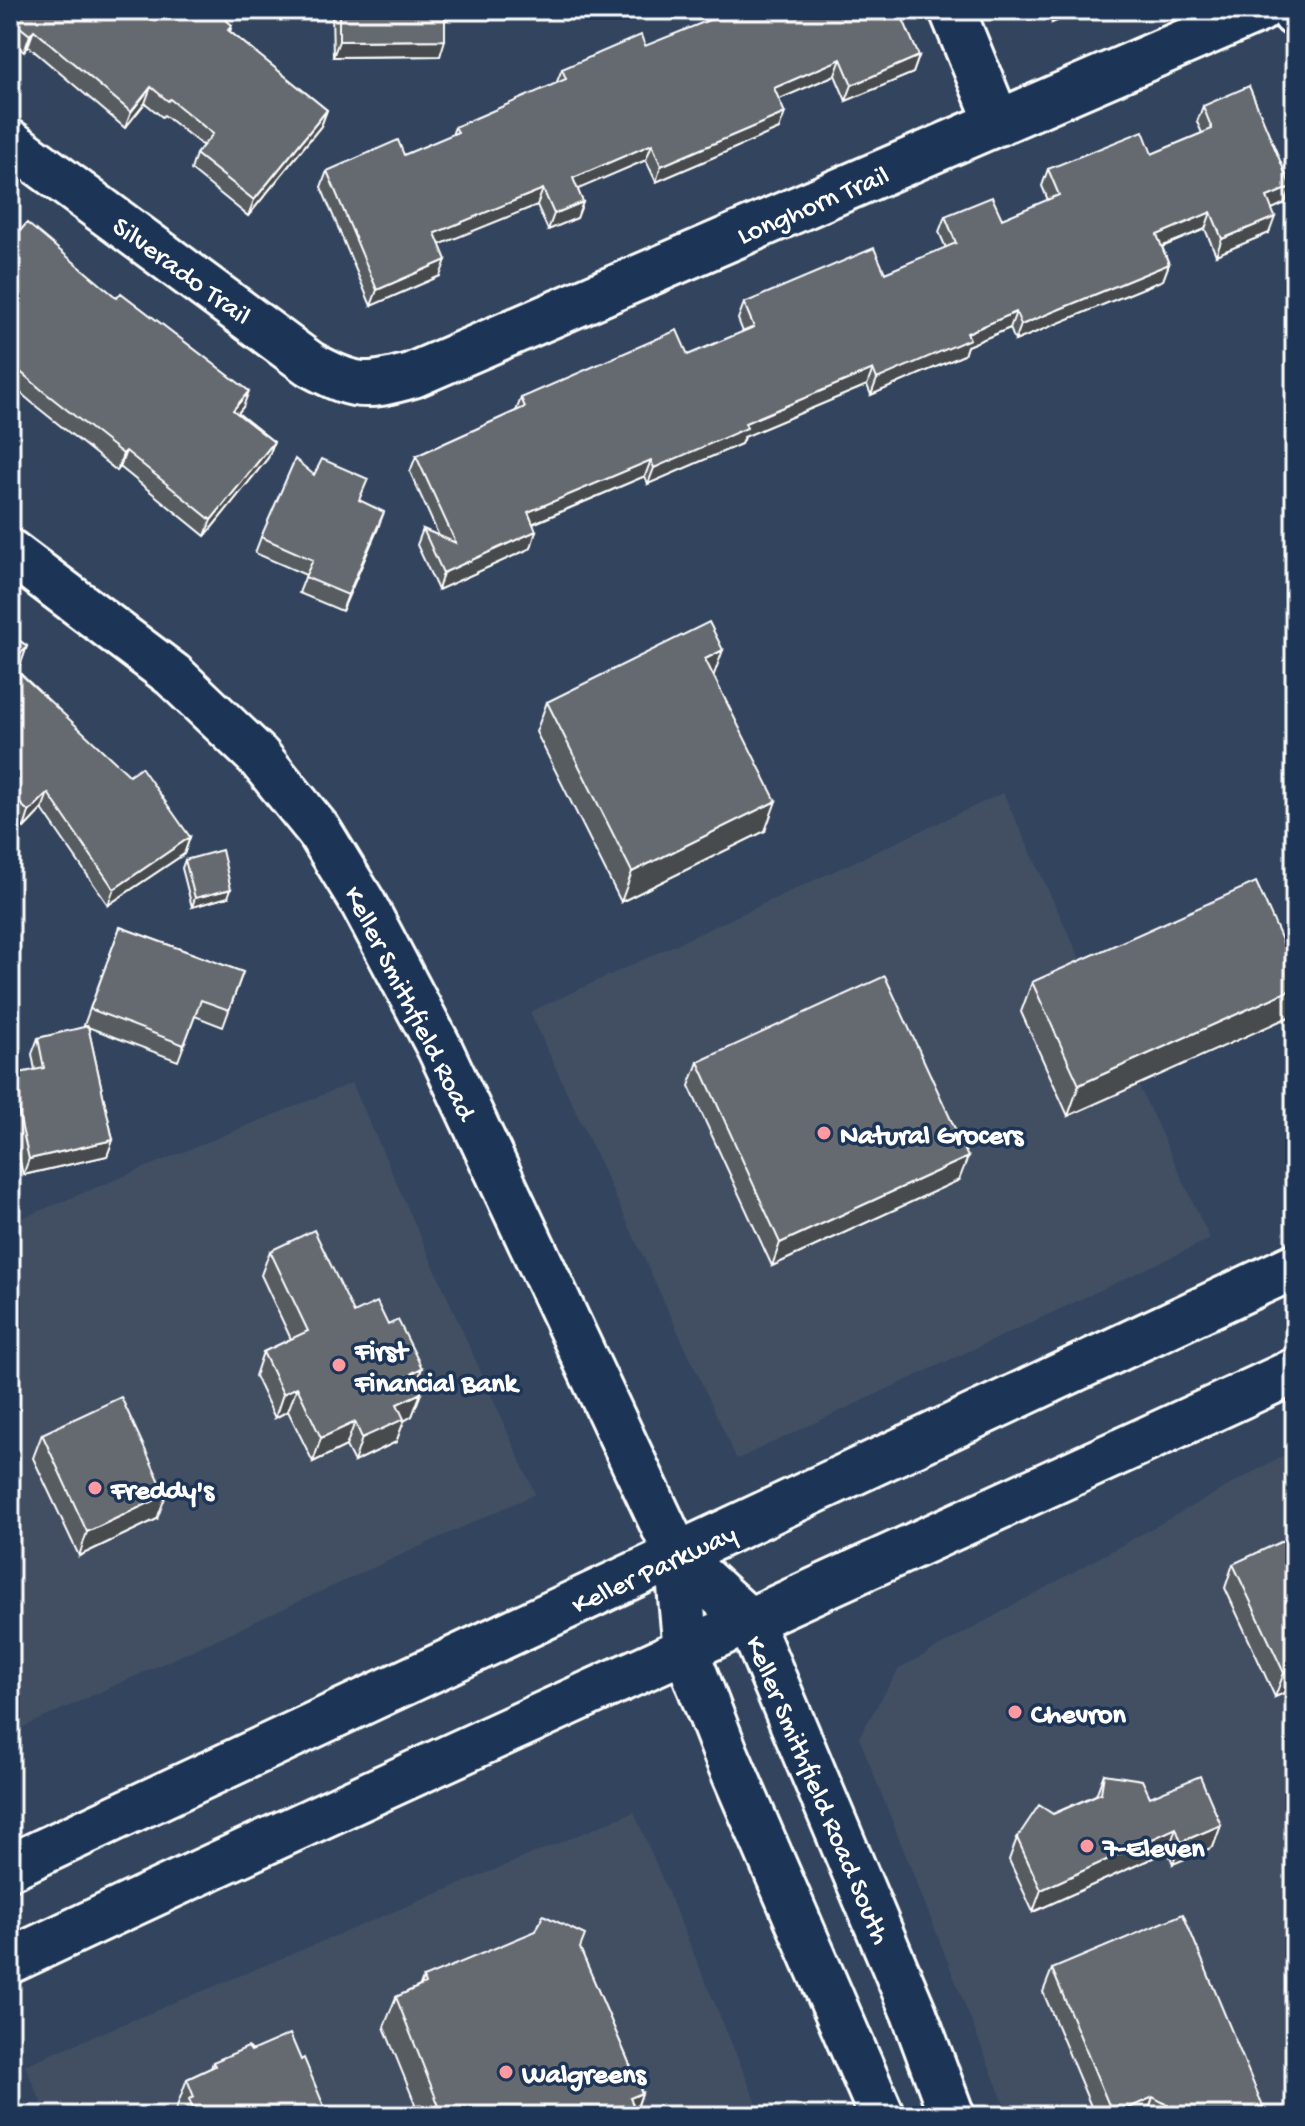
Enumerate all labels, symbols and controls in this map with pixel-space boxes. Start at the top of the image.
street label: Longhorn Trail [733,160,895,254]
street label: Silverado Trail [105,211,256,334]
street label: Keller Smithfield Road [335,882,482,1129]
place label: Natural Grocers [840,1121,1025,1154]
marker: Natural Grocers [815,1124,833,1142]
place label: First Financial Bank [354,1337,521,1402]
marker: First Financial Bank [330,1356,348,1374]
place label: Freddy's [110,1476,215,1509]
marker: Freddy's [86,1479,104,1497]
street label: Keller Parkway [567,1519,743,1624]
street label: Keller Smithfield Road South [736,1632,896,1950]
place label: Chevron [1031,1700,1126,1733]
marker: Chevron [1006,1703,1024,1721]
place label: 7-Eleven [1101,1834,1205,1867]
marker: 7-Eleven [1078,1837,1096,1855]
place label: Walgreens [521,2060,648,2093]
marker: Walgreens [497,2063,515,2081]

